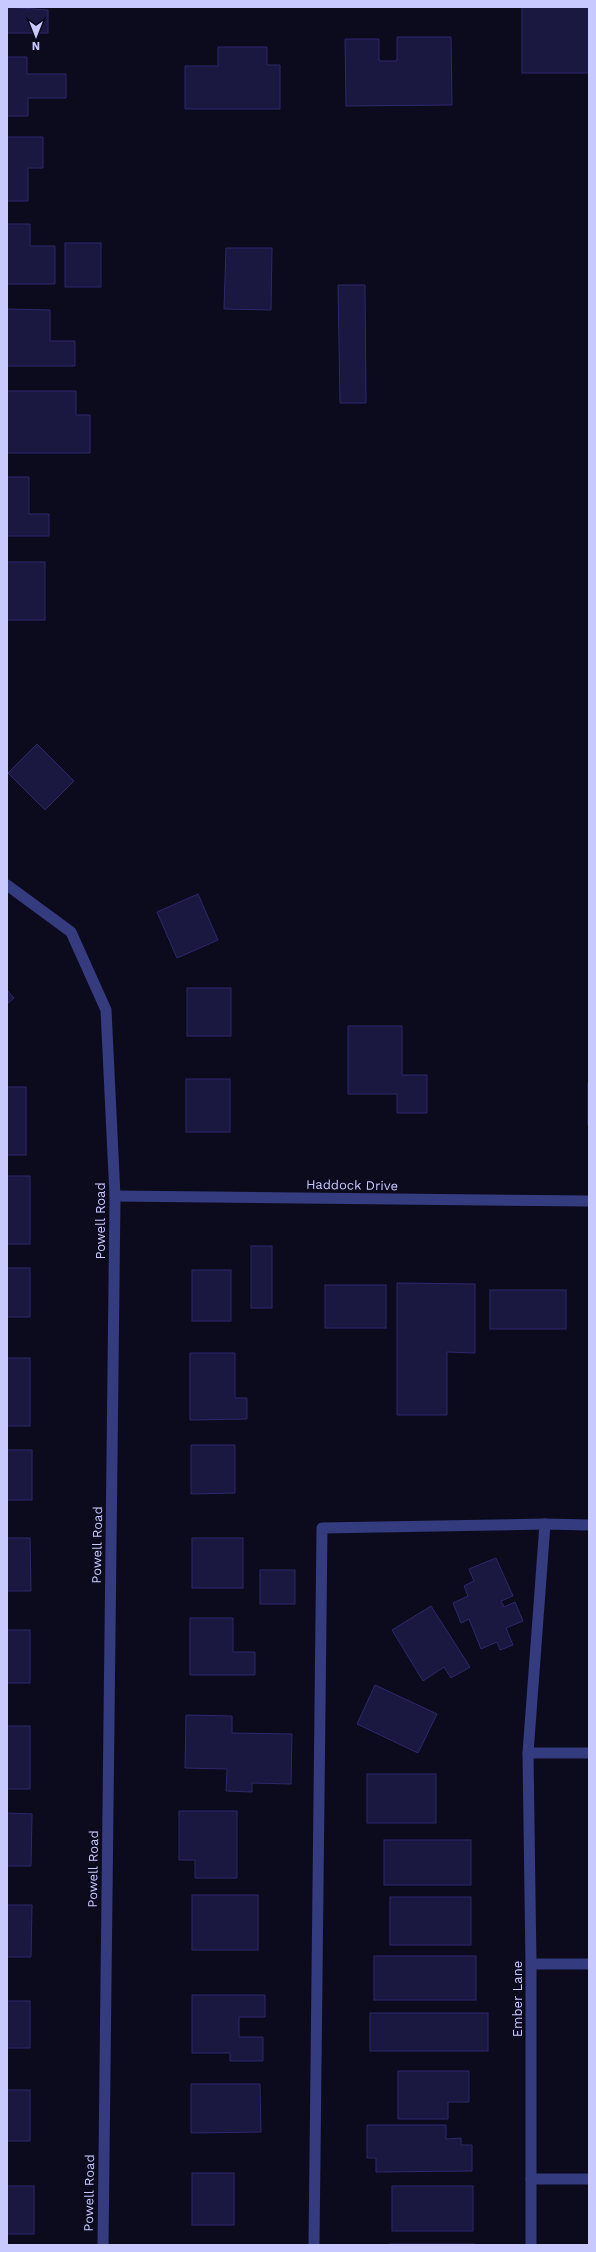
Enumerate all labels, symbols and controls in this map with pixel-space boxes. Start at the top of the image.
north arrow [16,16,56,56]
text: N [32,39,40,52]
street label: Haddock Drive [306,1177,398,1193]
street label: Powell Road [93,1182,108,1260]
street label: Powell Road [89,1506,105,1584]
street label: Powell Road [85,1830,101,1908]
street label: Ember Lane [510,1961,525,2037]
street label: Powell Road [81,2154,97,2232]

